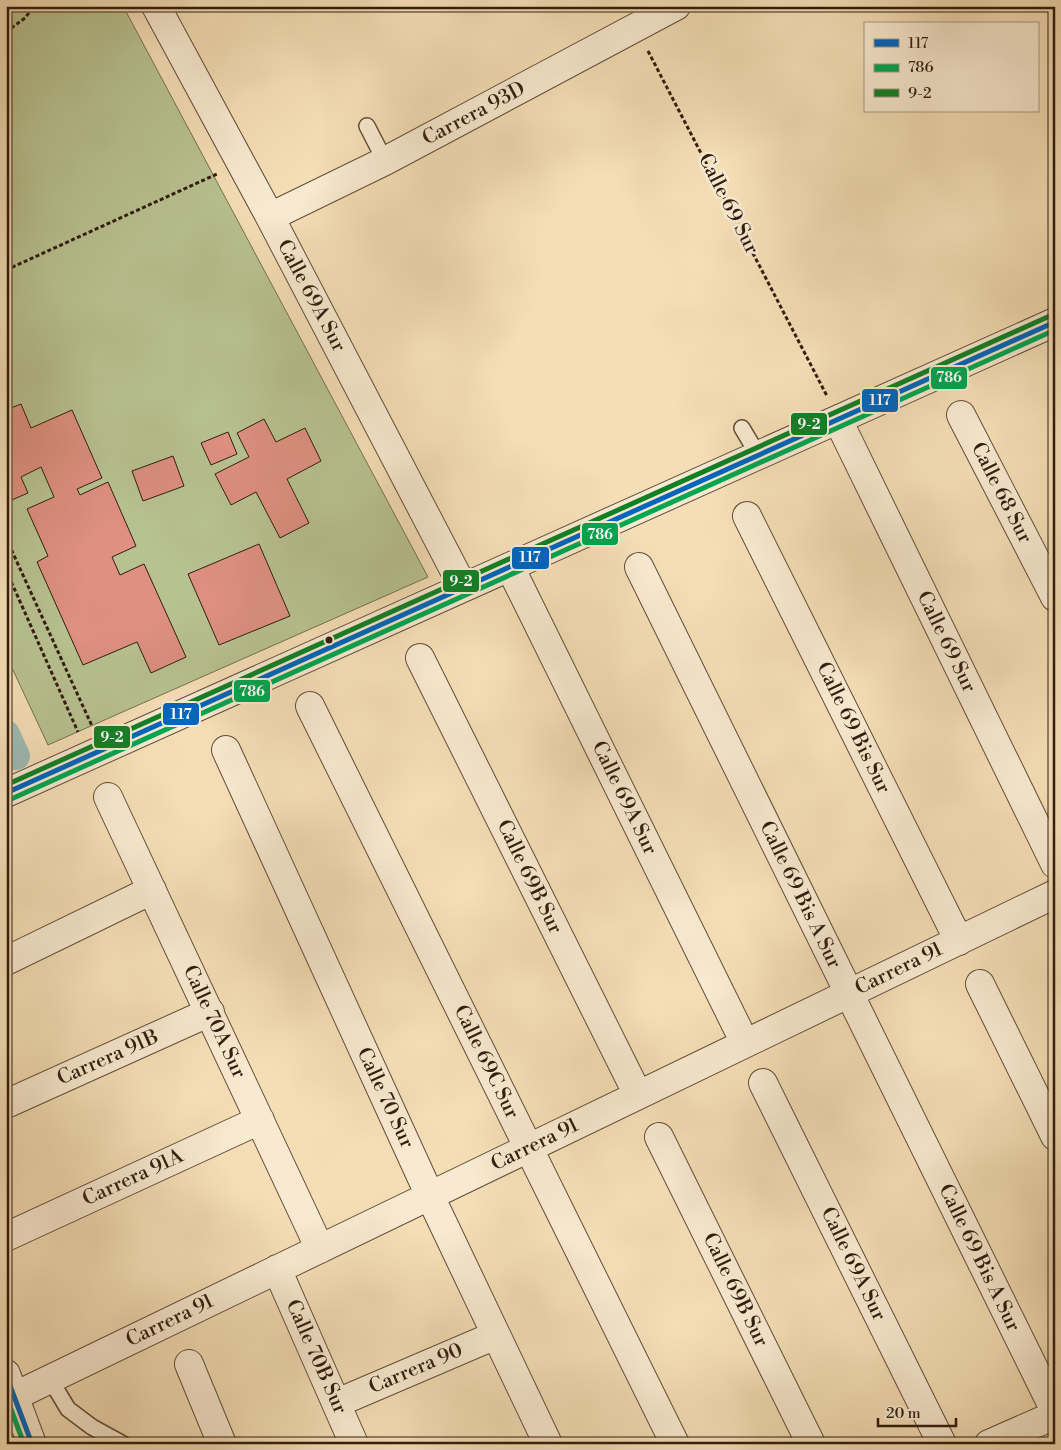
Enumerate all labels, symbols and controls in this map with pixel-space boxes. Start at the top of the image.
legend [864,22,1038,112]
text: 117 [908,34,929,53]
text: 786 [908,58,934,77]
street label: Carrera 93D [418,76,530,152]
text: 9-2 [908,84,932,103]
street label: Calle 69 Sur [692,149,764,259]
street label: Calle 69A Sur [271,236,351,357]
line badge: 786 [930,366,968,390]
text: 786 [936,369,962,387]
line badge: 117 [861,388,899,413]
text: 117 [869,392,891,410]
line badge: 9-2 [790,412,828,436]
text: 9-2 [797,416,821,434]
street label: Calle 68 Sur [965,438,1037,548]
line badge: 786 [581,522,619,546]
text: 786 [587,526,613,544]
line badge: 117 [511,546,550,570]
text: 117 [519,549,541,567]
line badge: 9-2 [442,569,480,593]
text: 9-2 [449,573,473,591]
street label: Calle 69 Sur [911,587,981,697]
unlabelled marker [324,635,334,645]
street label: Calle 69 Bis Sur [810,658,896,798]
line badge: 786 [233,679,271,703]
text: 786 [239,683,265,701]
line badge: 117 [162,702,200,726]
text: 117 [170,706,192,724]
line badge: 9-2 [93,725,131,749]
text: 9-2 [100,729,124,747]
street label: Calle 69A Sur [586,737,662,859]
street label: Calle 69B Sur [491,816,568,938]
street label: Calle 69 Bis A Sur [753,817,847,973]
street label: Carrera 91 [851,937,947,1001]
street label: Calle 70A Sur [177,961,251,1083]
street label: Calle 69C Sur [448,1001,524,1123]
street label: Carrera 91B [53,1025,163,1091]
street label: Calle 70 Sur [351,1044,419,1153]
street label: Carrera 91 [487,1113,583,1177]
street label: Carrera 91A [79,1143,188,1212]
street label: Calle 69 Bis A Sur [932,1180,1026,1336]
street label: Calle 69A Sur [815,1203,891,1325]
street label: Calle 69B Sur [697,1229,774,1351]
street label: Carrera 91 [122,1289,218,1353]
street label: Calle 70B Sur [280,1296,352,1418]
street label: Carrera 90 [365,1338,467,1400]
scale bar [878,1395,956,1427]
text: 20 m [886,1404,921,1423]

